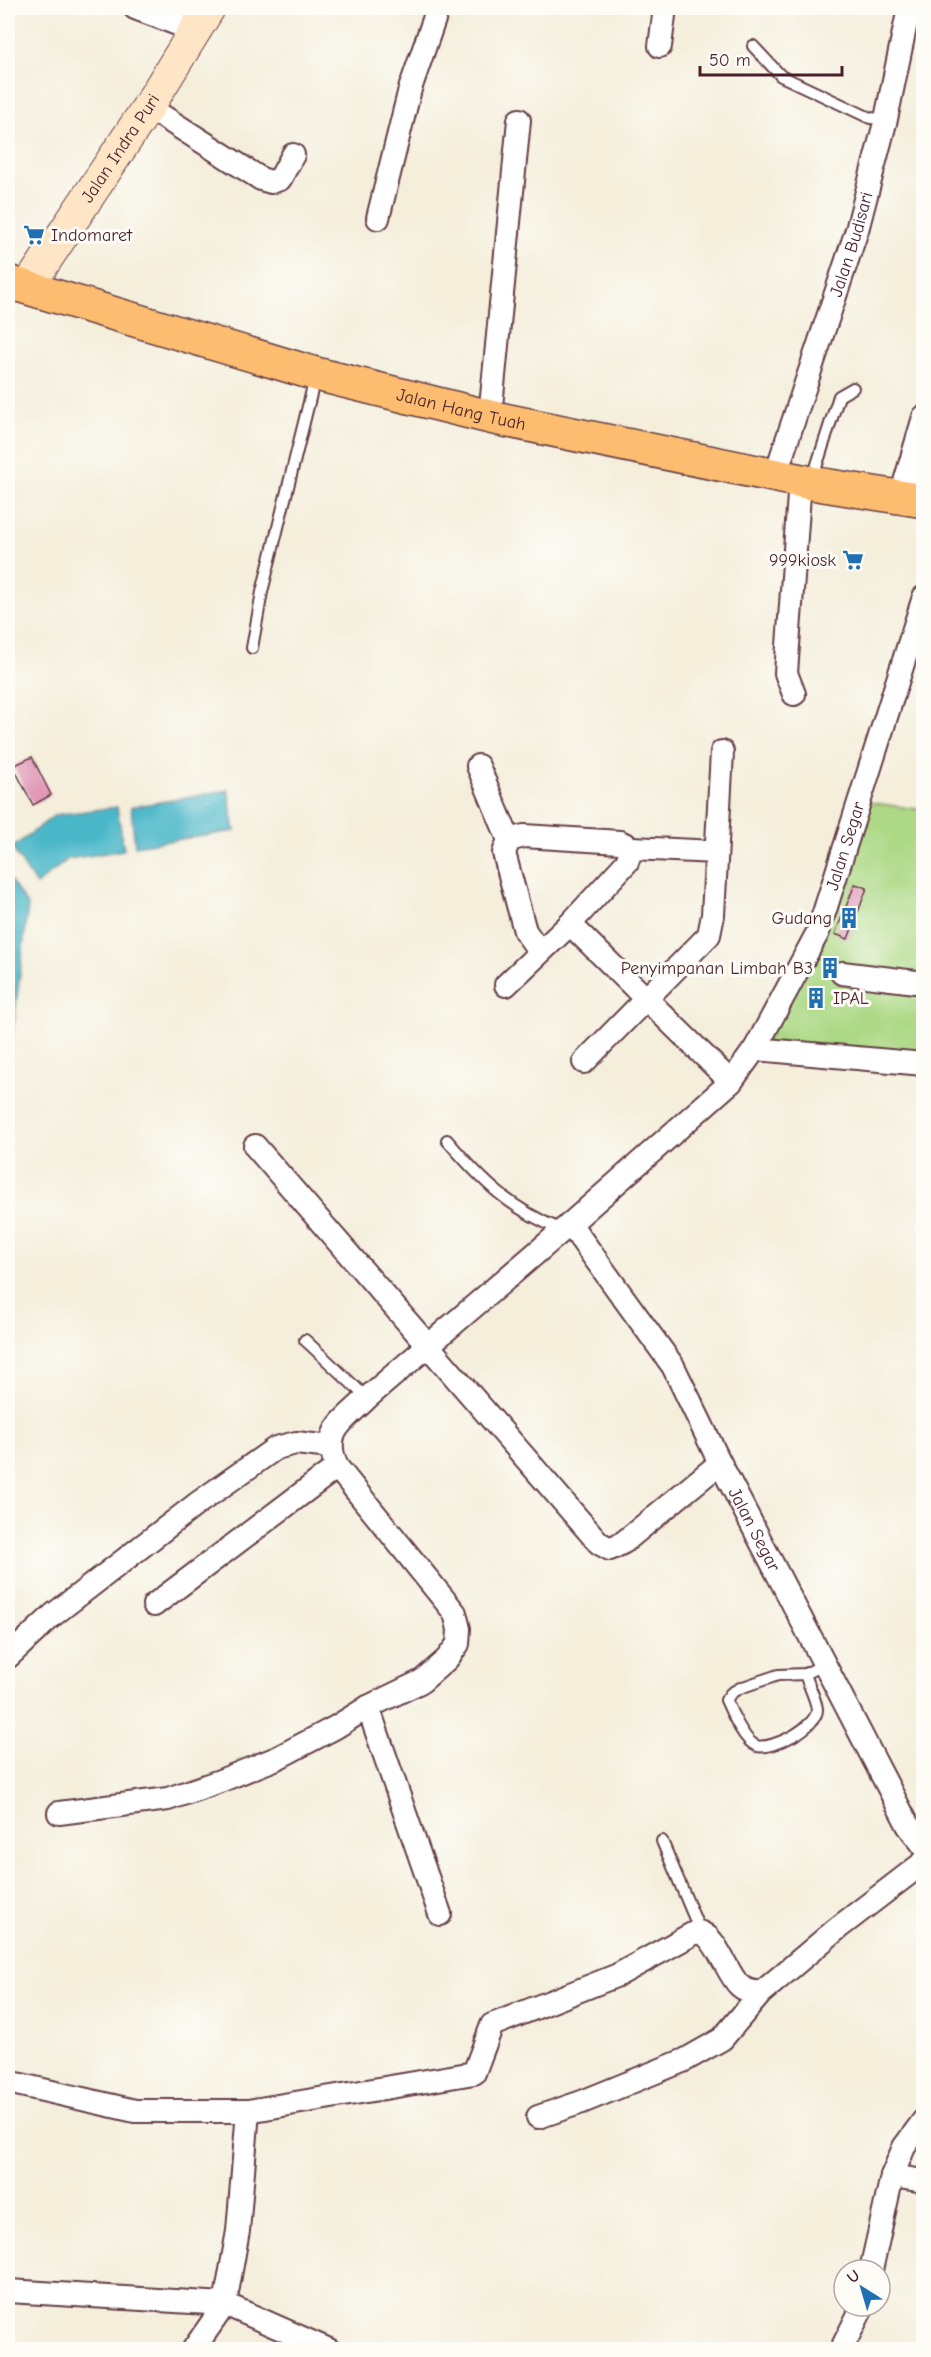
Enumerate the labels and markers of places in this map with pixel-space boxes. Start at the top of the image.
supermarket icon: Indomaret [22,223,46,247]
place label: Indomaret [51,225,133,246]
supermarket icon: 999kiosk [841,548,865,572]
place label: 999kiosk [769,550,836,571]
building icon: Gudang [837,906,861,930]
place label: Gudang [772,908,832,929]
building icon: Penyimpanan Limbah B3 [818,956,842,980]
place label: Penyimpanan Limbah B3 [621,958,813,979]
building icon: IPAL [804,986,828,1010]
place label: IPAL [833,988,869,1009]

